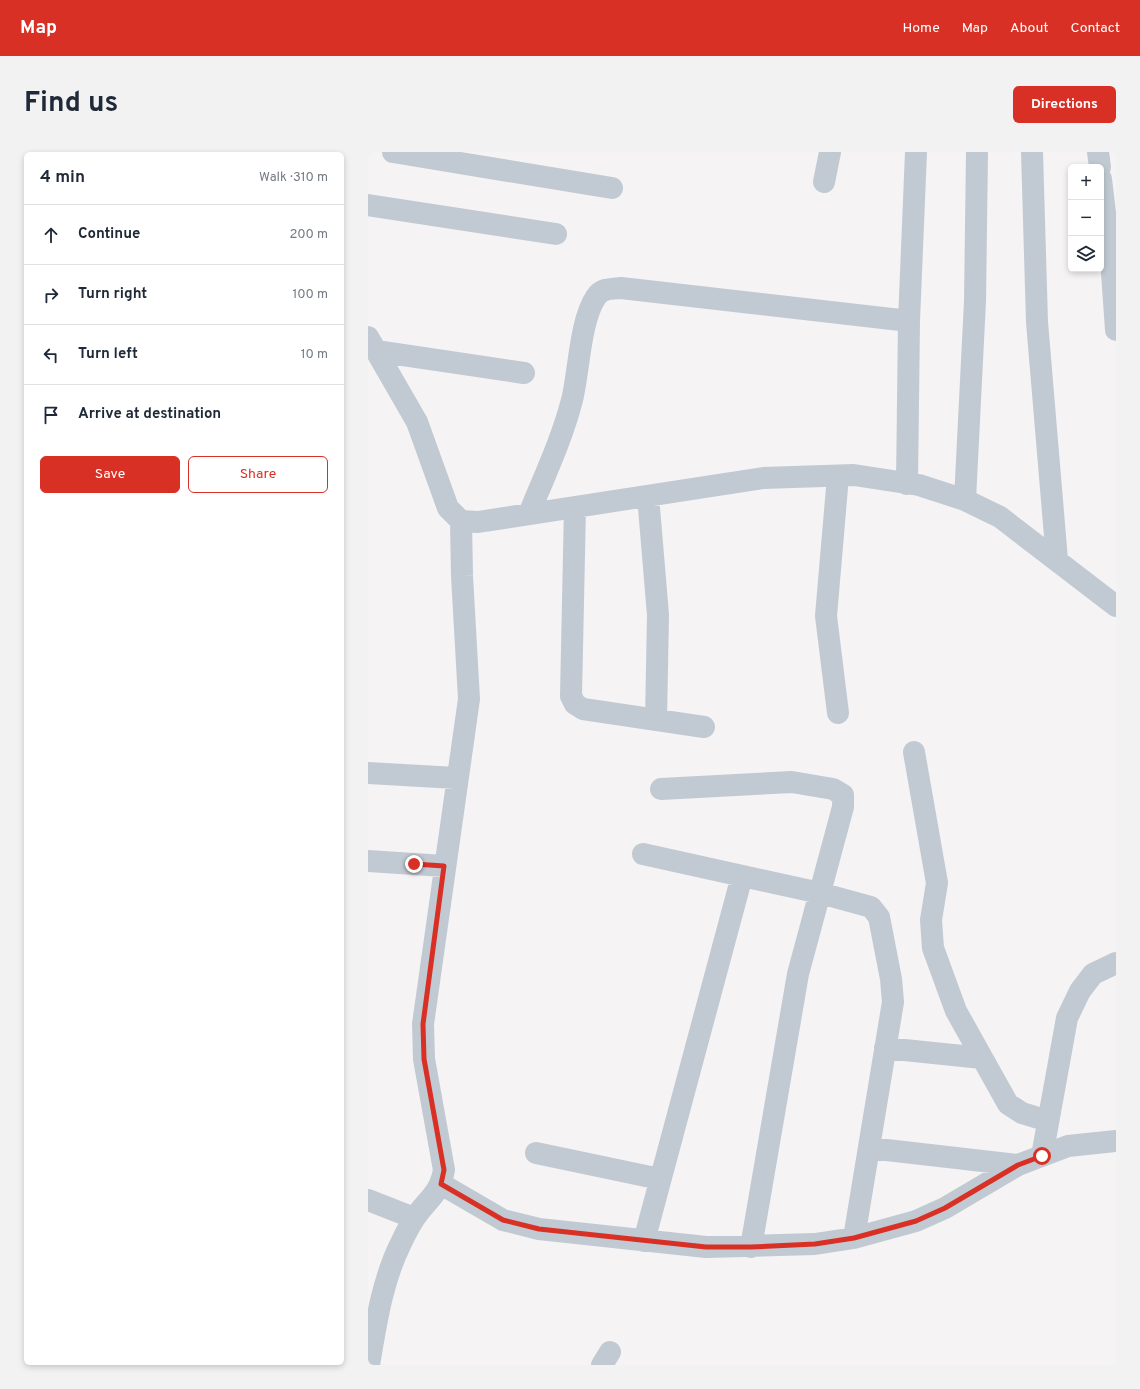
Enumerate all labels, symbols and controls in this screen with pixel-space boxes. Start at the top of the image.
text: Map [20,16,57,40]
text: Home [903,20,940,37]
text: Map [962,20,988,37]
text: About [1010,20,1049,37]
text: Contact [1071,20,1120,37]
text: Find us [24,86,118,122]
button: Directions [1013,86,1116,123]
map controls [1068,164,1104,272]
button: + [1068,164,1104,200]
text: 4 min [40,167,85,189]
text: Walk · 310 m [259,170,328,186]
button: − [1068,200,1104,236]
icon: ahead [40,224,62,246]
text: Continue [78,225,140,244]
text: 200 m [289,227,328,243]
button: layers [1068,236,1104,272]
icon: right [40,284,62,306]
text: Turn right [78,285,147,304]
text: 100 m [292,287,328,303]
icon: left [40,344,62,366]
text: Turn left [78,345,138,364]
text: 10 m [301,347,328,363]
icon: arrive [40,404,62,426]
text: Arrive at destination [78,405,221,424]
button: Save [40,456,180,493]
button: Share [188,456,328,493]
route end [405,855,423,873]
route start [1033,1147,1051,1165]

